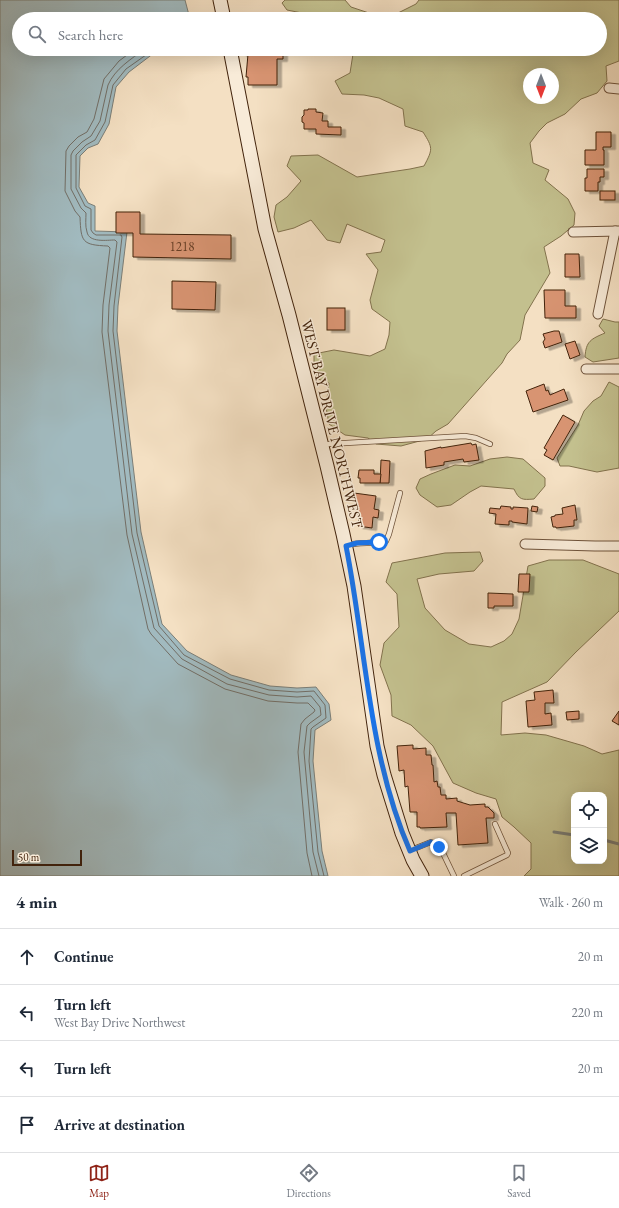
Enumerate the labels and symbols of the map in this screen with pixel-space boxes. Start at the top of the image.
north arrow [523,68,559,104]
house number: 1218 [170,238,194,255]
street label: WEST BAY DRIVE NORTHWEST [297,317,368,531]
route start [370,533,388,551]
route end [430,838,448,856]
scale bar [12,848,82,867]

